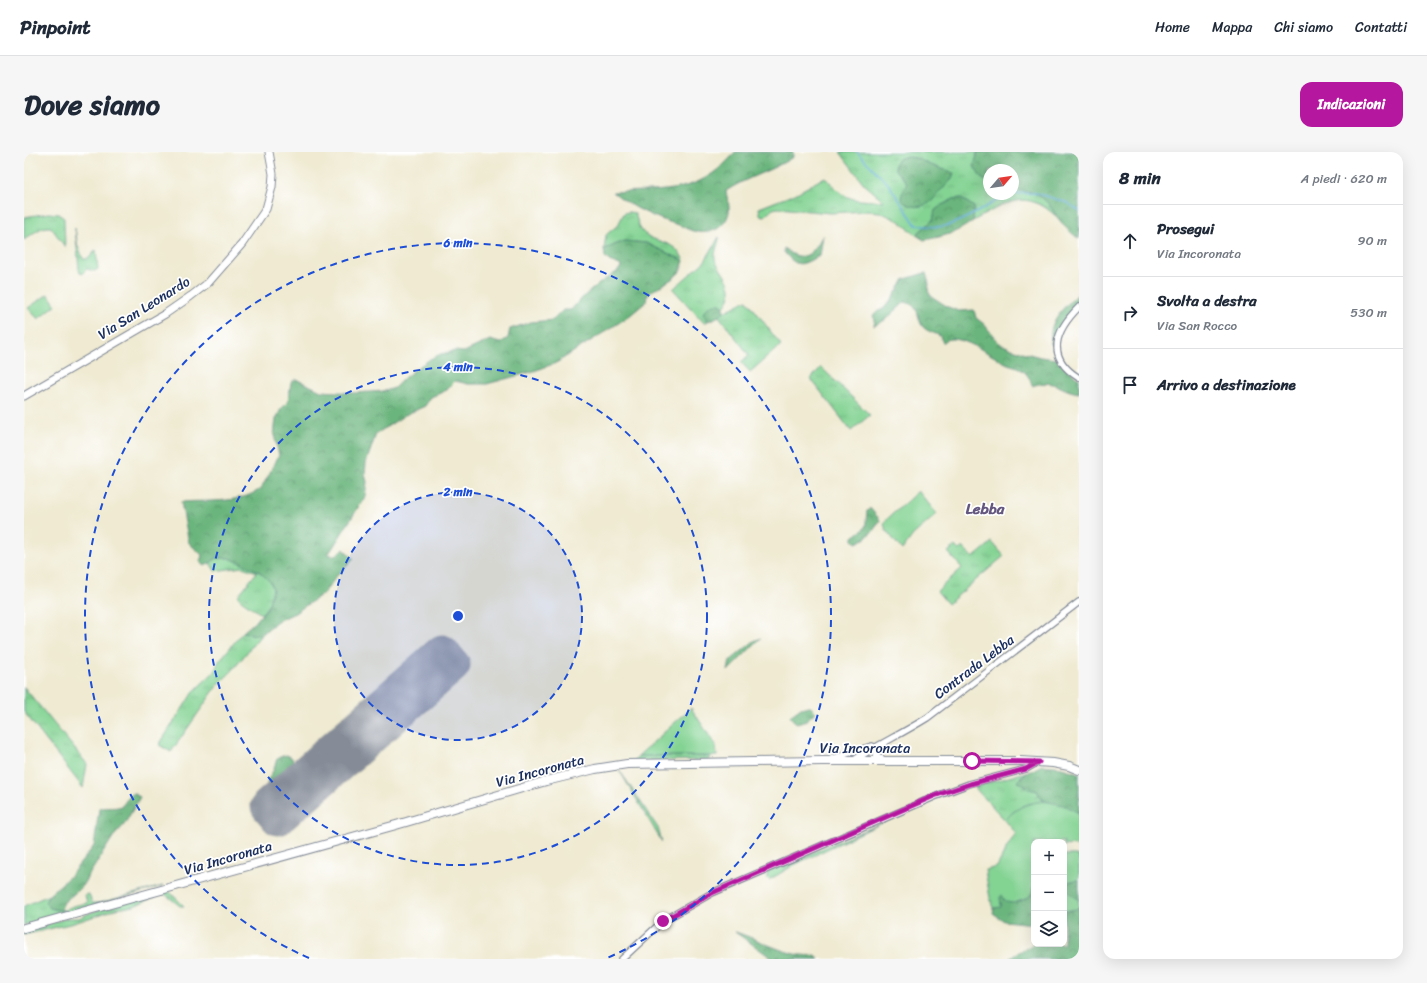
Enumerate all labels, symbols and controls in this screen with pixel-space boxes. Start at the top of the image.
text: Pinpoint [20,11,91,44]
text: Home [1155,15,1190,40]
text: Mappa [1212,15,1252,40]
text: Chi siamo [1274,15,1333,40]
text: Contatti [1355,15,1407,40]
text: Dove siamo [24,80,160,129]
button: Indicazioni [1300,82,1403,127]
text: 8 min [1119,163,1161,193]
north arrow [983,164,1019,200]
text: A piedi · 620 m [1301,167,1387,190]
text: Prosegui [1157,216,1214,242]
text: 90 m [1357,229,1387,252]
icon: ahead [1119,230,1141,252]
text: 6 min [443,232,473,254]
text: Via Incoronata [1157,242,1241,265]
street label: Via San Leonardo [93,269,195,347]
text: Svolta a destra [1157,288,1256,314]
text: 530 m [1350,301,1387,324]
icon: right [1119,302,1141,324]
text: Via San Rocco [1157,314,1237,337]
text: 4 min [442,356,473,378]
text: Arrivo a destinazione [1157,372,1296,398]
icon: arrive [1119,374,1141,396]
text: 2 min [442,481,473,503]
district label: Lebba [966,496,1005,522]
centre of rings [451,609,465,623]
street label: Contrada Lebba [928,628,1021,706]
street label: Via Incoronata [820,736,910,761]
street label: Via Incoronata [493,747,587,795]
route start [963,752,981,770]
street label: Via Incoronata [181,834,275,882]
map controls [1031,839,1067,947]
button: + [1031,839,1067,875]
button: − [1031,875,1067,911]
button: layers [1031,911,1067,947]
route end [654,912,672,930]

